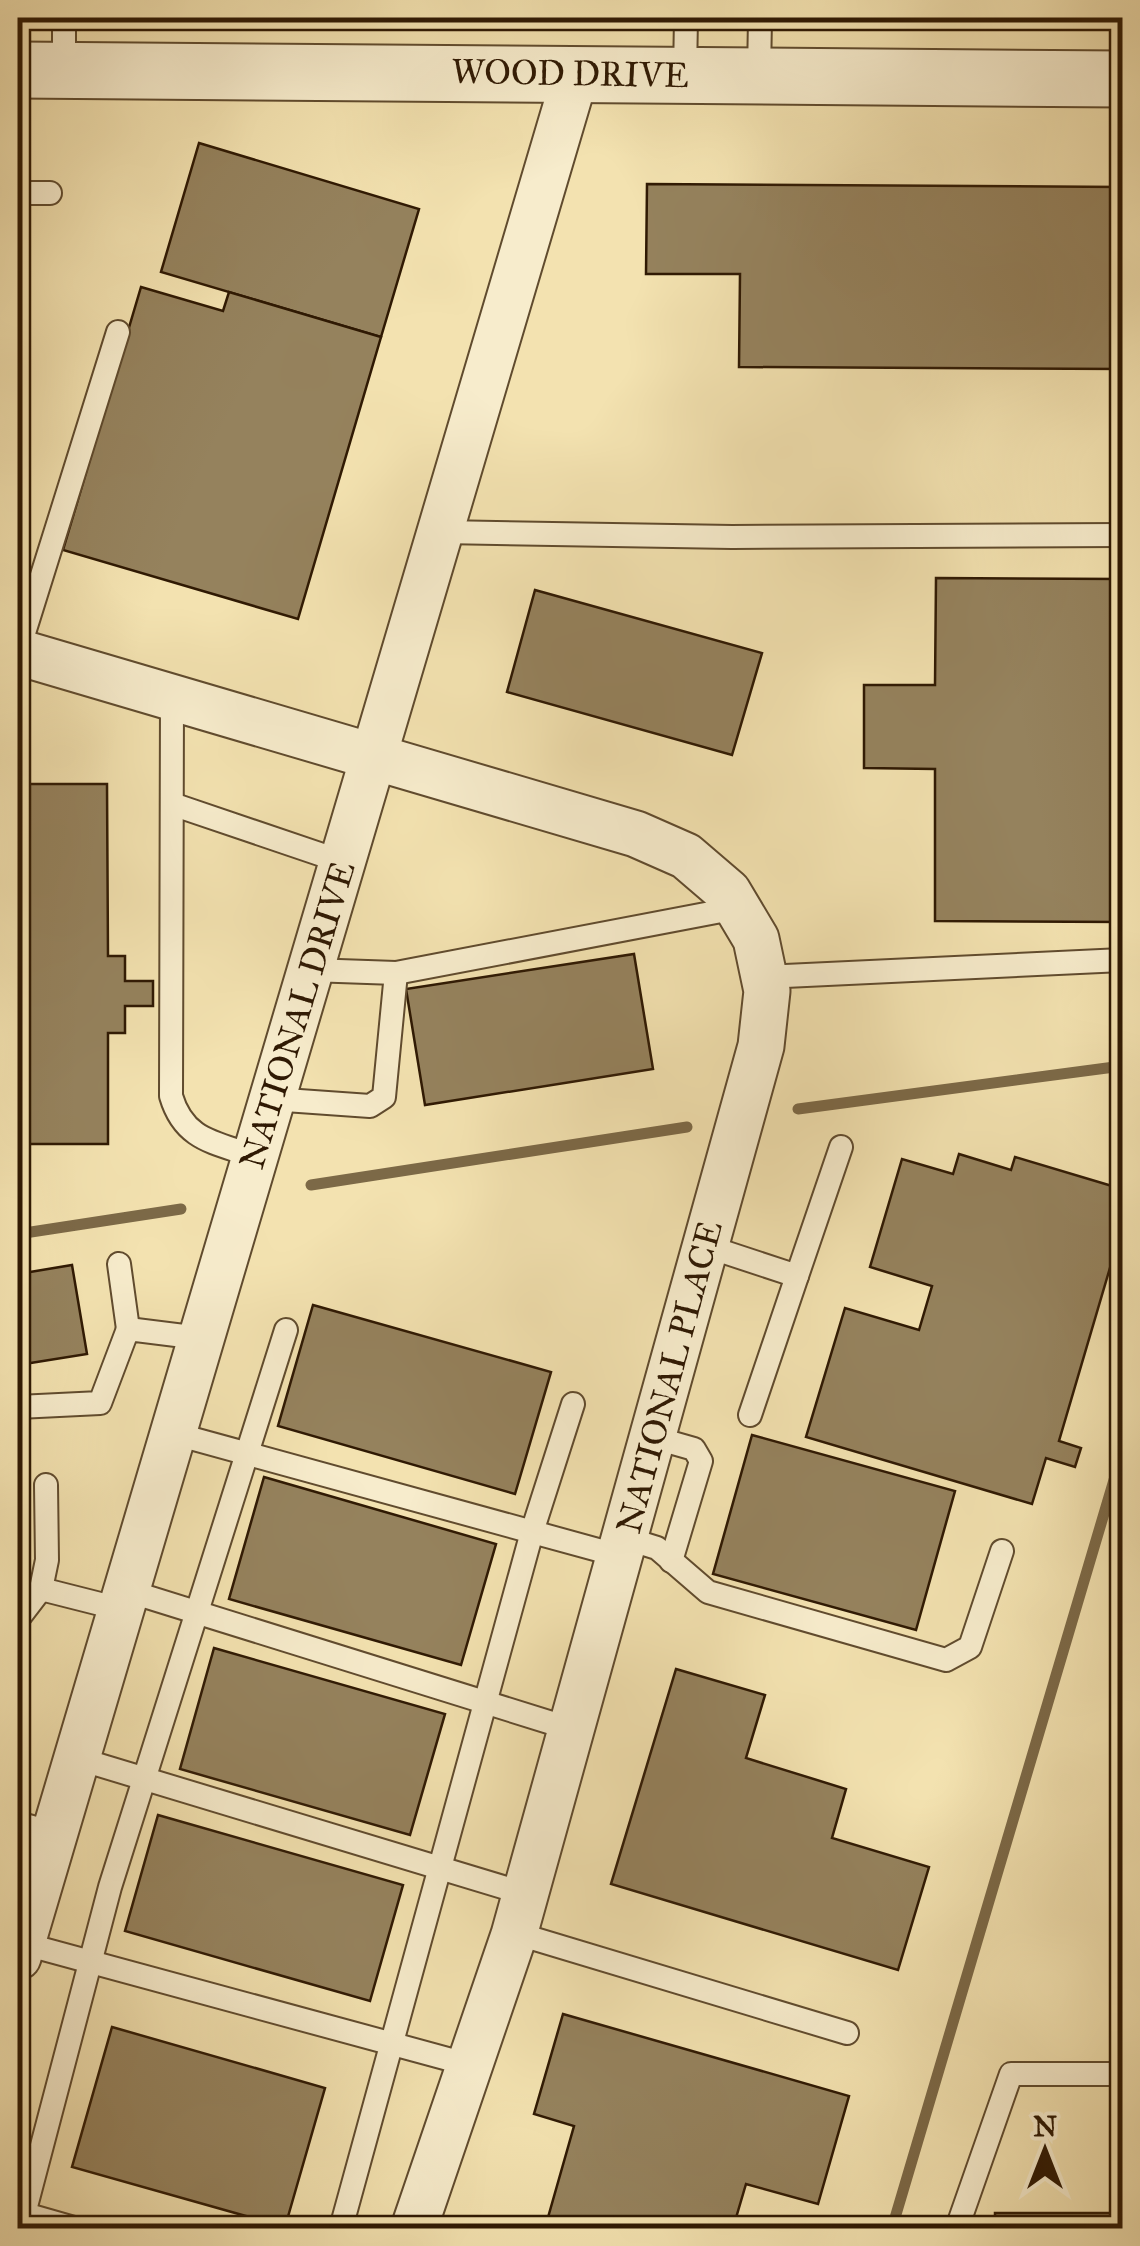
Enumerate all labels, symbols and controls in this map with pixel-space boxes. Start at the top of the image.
street label: WOOD DRIVE [451,50,689,97]
street label: NATIONAL DRIVE [230,856,365,1174]
street label: NATIONAL PLACE [607,1216,732,1538]
north arrow [995,2101,1095,2201]
text: N [1033,2109,1057,2144]

